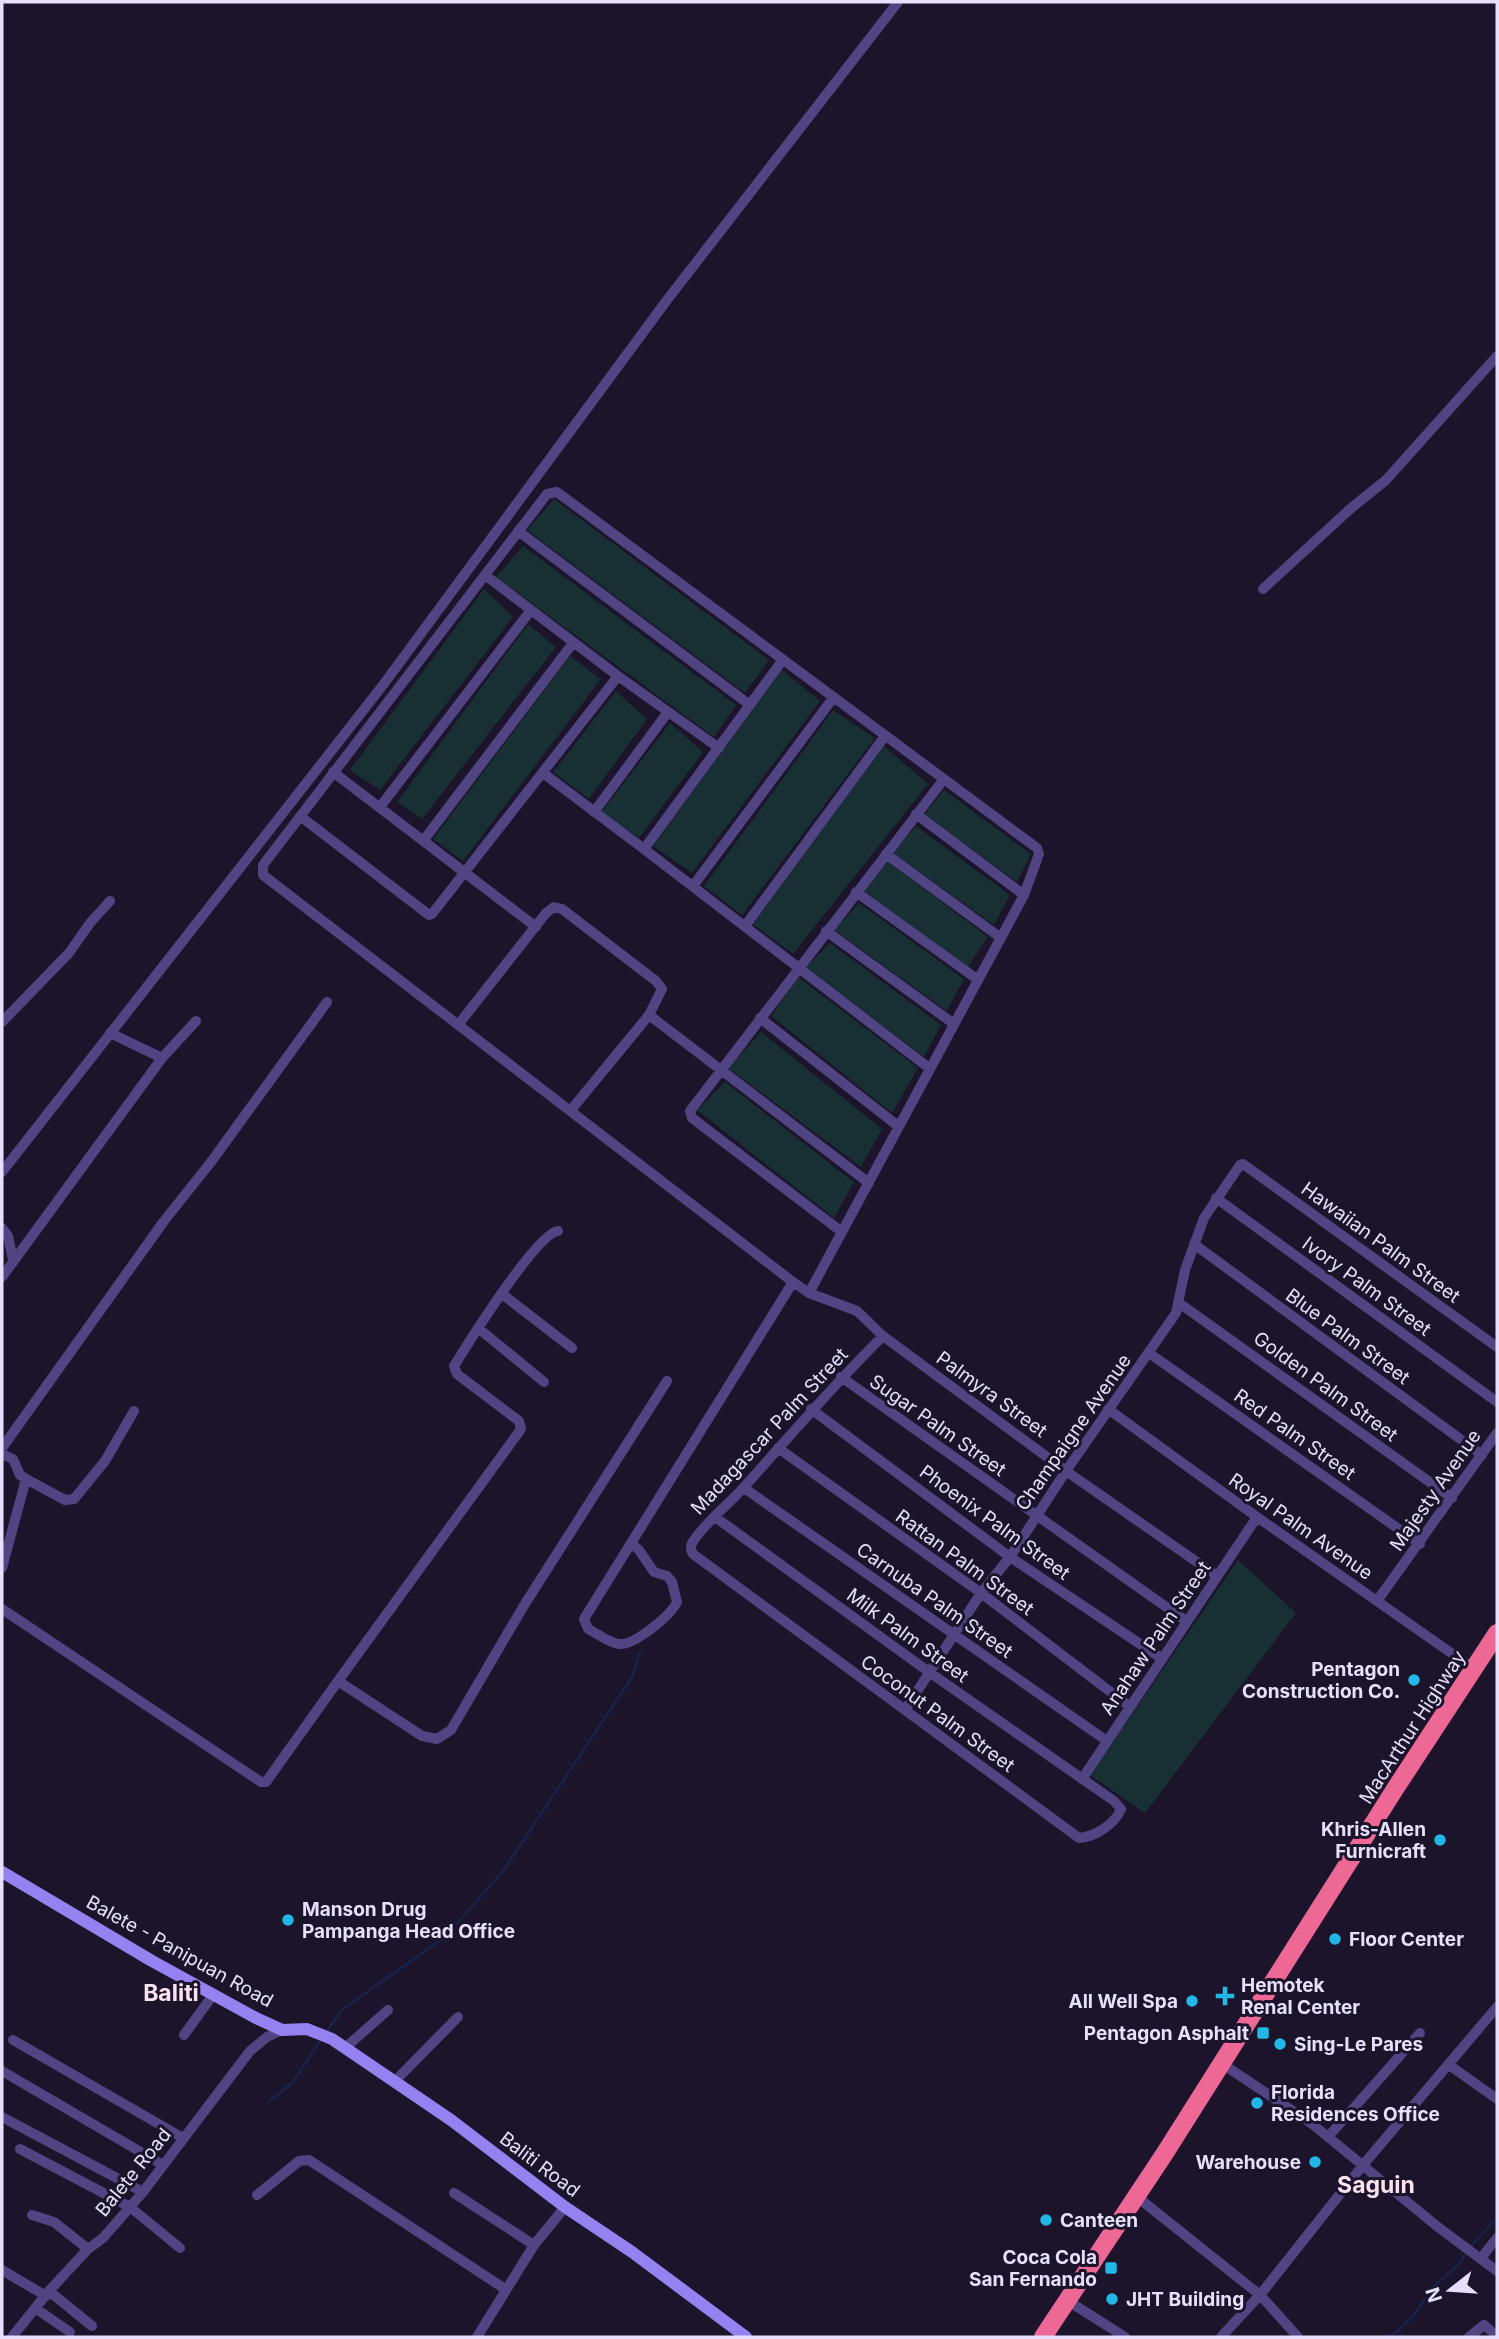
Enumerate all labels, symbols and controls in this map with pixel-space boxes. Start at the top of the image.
street label: Hawaiian Palm Street [1297,1177,1465,1308]
street label: Ivory Palm Street [1298,1232,1436,1341]
street label: Blue Palm Street [1281,1284,1414,1389]
street label: Golden Palm Street [1249,1326,1402,1446]
street label: Madagascar Palm Street [686,1343,853,1520]
street label: Palmyra Street [932,1347,1052,1442]
street label: Champaigne Avenue [1011,1350,1136,1515]
street label: Sugar Palm Street [865,1370,1010,1481]
street label: Red Palm Street [1230,1384,1360,1485]
street label: Majesty Avenue [1385,1425,1486,1555]
street label: Phoenix Palm Street [915,1460,1074,1585]
street label: Royal Palm Avenue [1224,1468,1377,1585]
street label: Rattan Palm Street [891,1505,1038,1620]
street label: Carnuba Palm Street [852,1538,1017,1663]
street label: Anahaw Palm Street [1095,1557,1216,1720]
street label: Milk Palm Street [842,1583,973,1687]
street label: MacArthur Highway [1354,1646,1471,1808]
street label: Coconut Palm Street [856,1650,1019,1777]
place label: Pentagon Construction Co. [1242,1658,1400,1703]
marker: Pentagon Construction Co. [1406,1672,1422,1688]
place label: Khris-Allen Furnicraft [1321,1818,1426,1863]
marker: Khris-Allen Furnicraft [1432,1832,1448,1848]
street label: Balete - Panipuan Road [82,1891,277,2012]
place label: Manson Drug Pampanga Head Office [302,1898,515,1943]
marker: Manson Drug Pampanga Head Office [280,1912,296,1928]
place label: Floor Center [1349,1928,1464,1951]
marker: Floor Center [1327,1931,1343,1947]
place label: Hemotek Renal Center [1241,1974,1360,2019]
district label: Baliti [143,1979,199,2007]
marker: Hemotek Renal Center [1215,1986,1235,2006]
place label: All Well Spa [1068,1990,1178,2013]
marker: All Well Spa [1184,1993,1200,2009]
place label: Pentagon Asphalt [1084,2022,1249,2045]
marker: Pentagon Asphalt [1255,2025,1271,2041]
place label: Sing-Le Pares [1294,2033,1423,2056]
marker: Sing-Le Pares [1272,2036,1288,2052]
place label: Florida Residences Office [1271,2081,1440,2126]
marker: Florida Residences Office [1249,2095,1265,2111]
street label: Balete Road [91,2123,176,2221]
street label: Baliti Road [495,2127,584,2202]
place label: Warehouse [1195,2151,1301,2174]
marker: Warehouse [1307,2154,1323,2170]
district label: Saguin [1337,2171,1415,2199]
place label: Canteen [1060,2209,1138,2232]
marker: Canteen [1038,2212,1054,2228]
place label: Coca Cola San Fernando [969,2246,1097,2291]
north arrow [1415,2255,1485,2325]
marker: Coca Cola San Fernando [1103,2260,1119,2276]
text: N [1421,2285,1447,2305]
place label: JHT Building [1126,2288,1244,2311]
marker: JHT Building [1104,2291,1120,2307]

